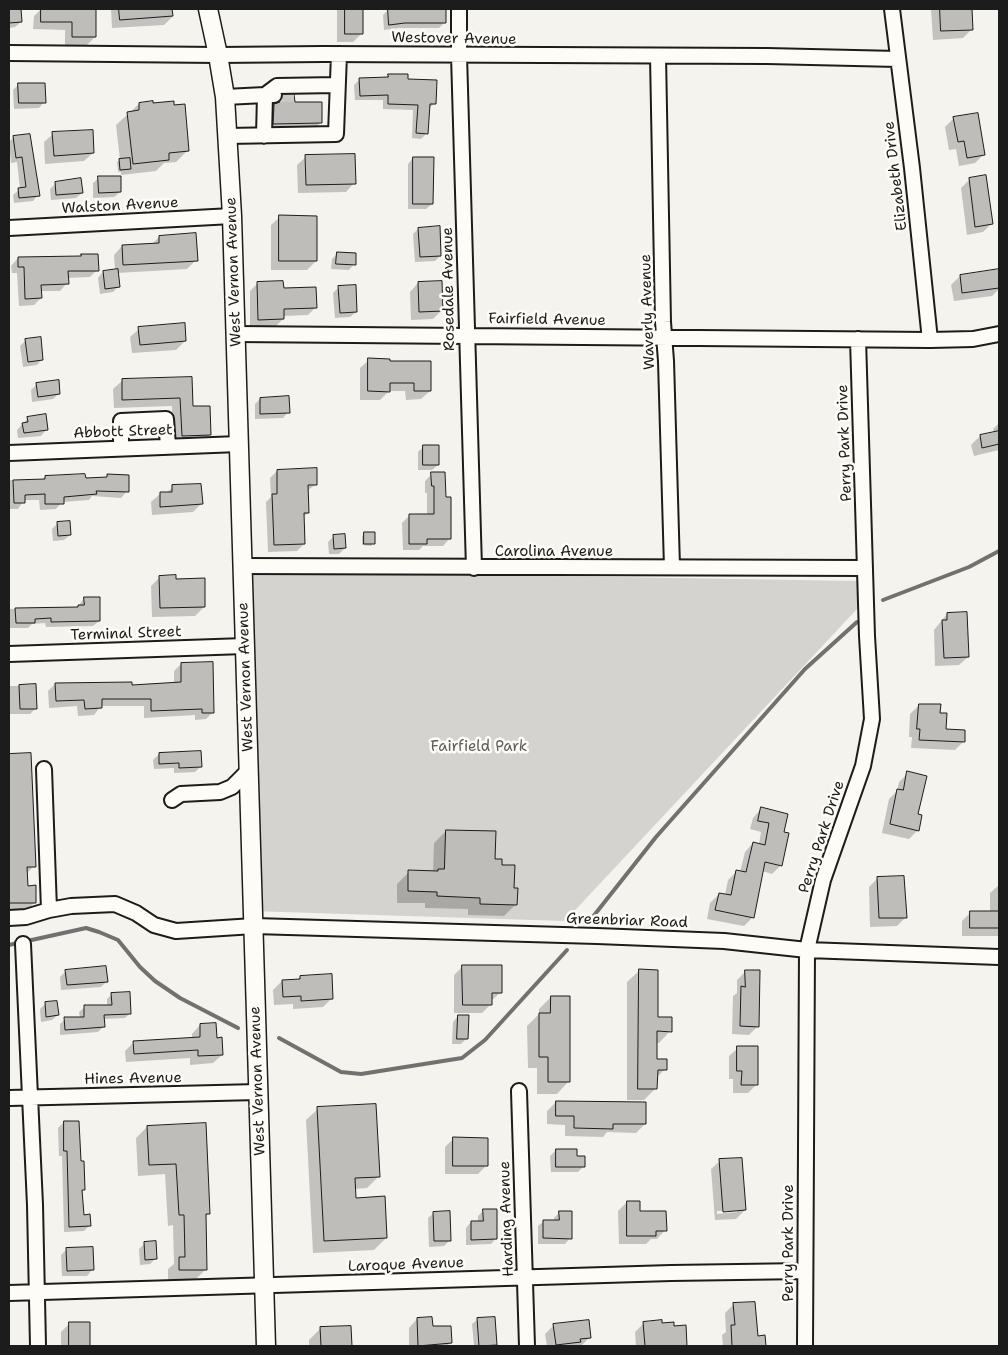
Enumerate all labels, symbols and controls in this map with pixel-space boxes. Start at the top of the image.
street label: Westover Avenue [391,29,517,49]
street label: Elizabeth Drive [880,120,912,232]
street label: Walston Avenue [61,194,179,218]
street label: West Vernon Avenue [222,197,246,347]
street label: Rosedale Avenue [439,227,459,351]
street label: Waverly Avenue [637,254,659,370]
street label: Fairfield Avenue [488,310,606,330]
street label: Perry Park Drive [834,384,856,502]
street label: Abbott Street [73,421,173,443]
street label: Carolina Avenue [495,543,613,561]
street label: West Vernon Avenue [234,602,258,752]
street label: Terminal Street [70,623,182,645]
park label: Fairfield Park [431,738,527,756]
street label: Perry Park Drive [795,778,849,896]
street label: Greenbriar Road [566,910,688,932]
street label: West Vernon Avenue [246,1006,270,1156]
street label: Hines Avenue [84,1069,182,1089]
street label: Harding Avenue [496,1161,518,1277]
street label: Perry Park Drive [780,1184,798,1302]
street label: Laroque Avenue [348,1254,464,1276]

